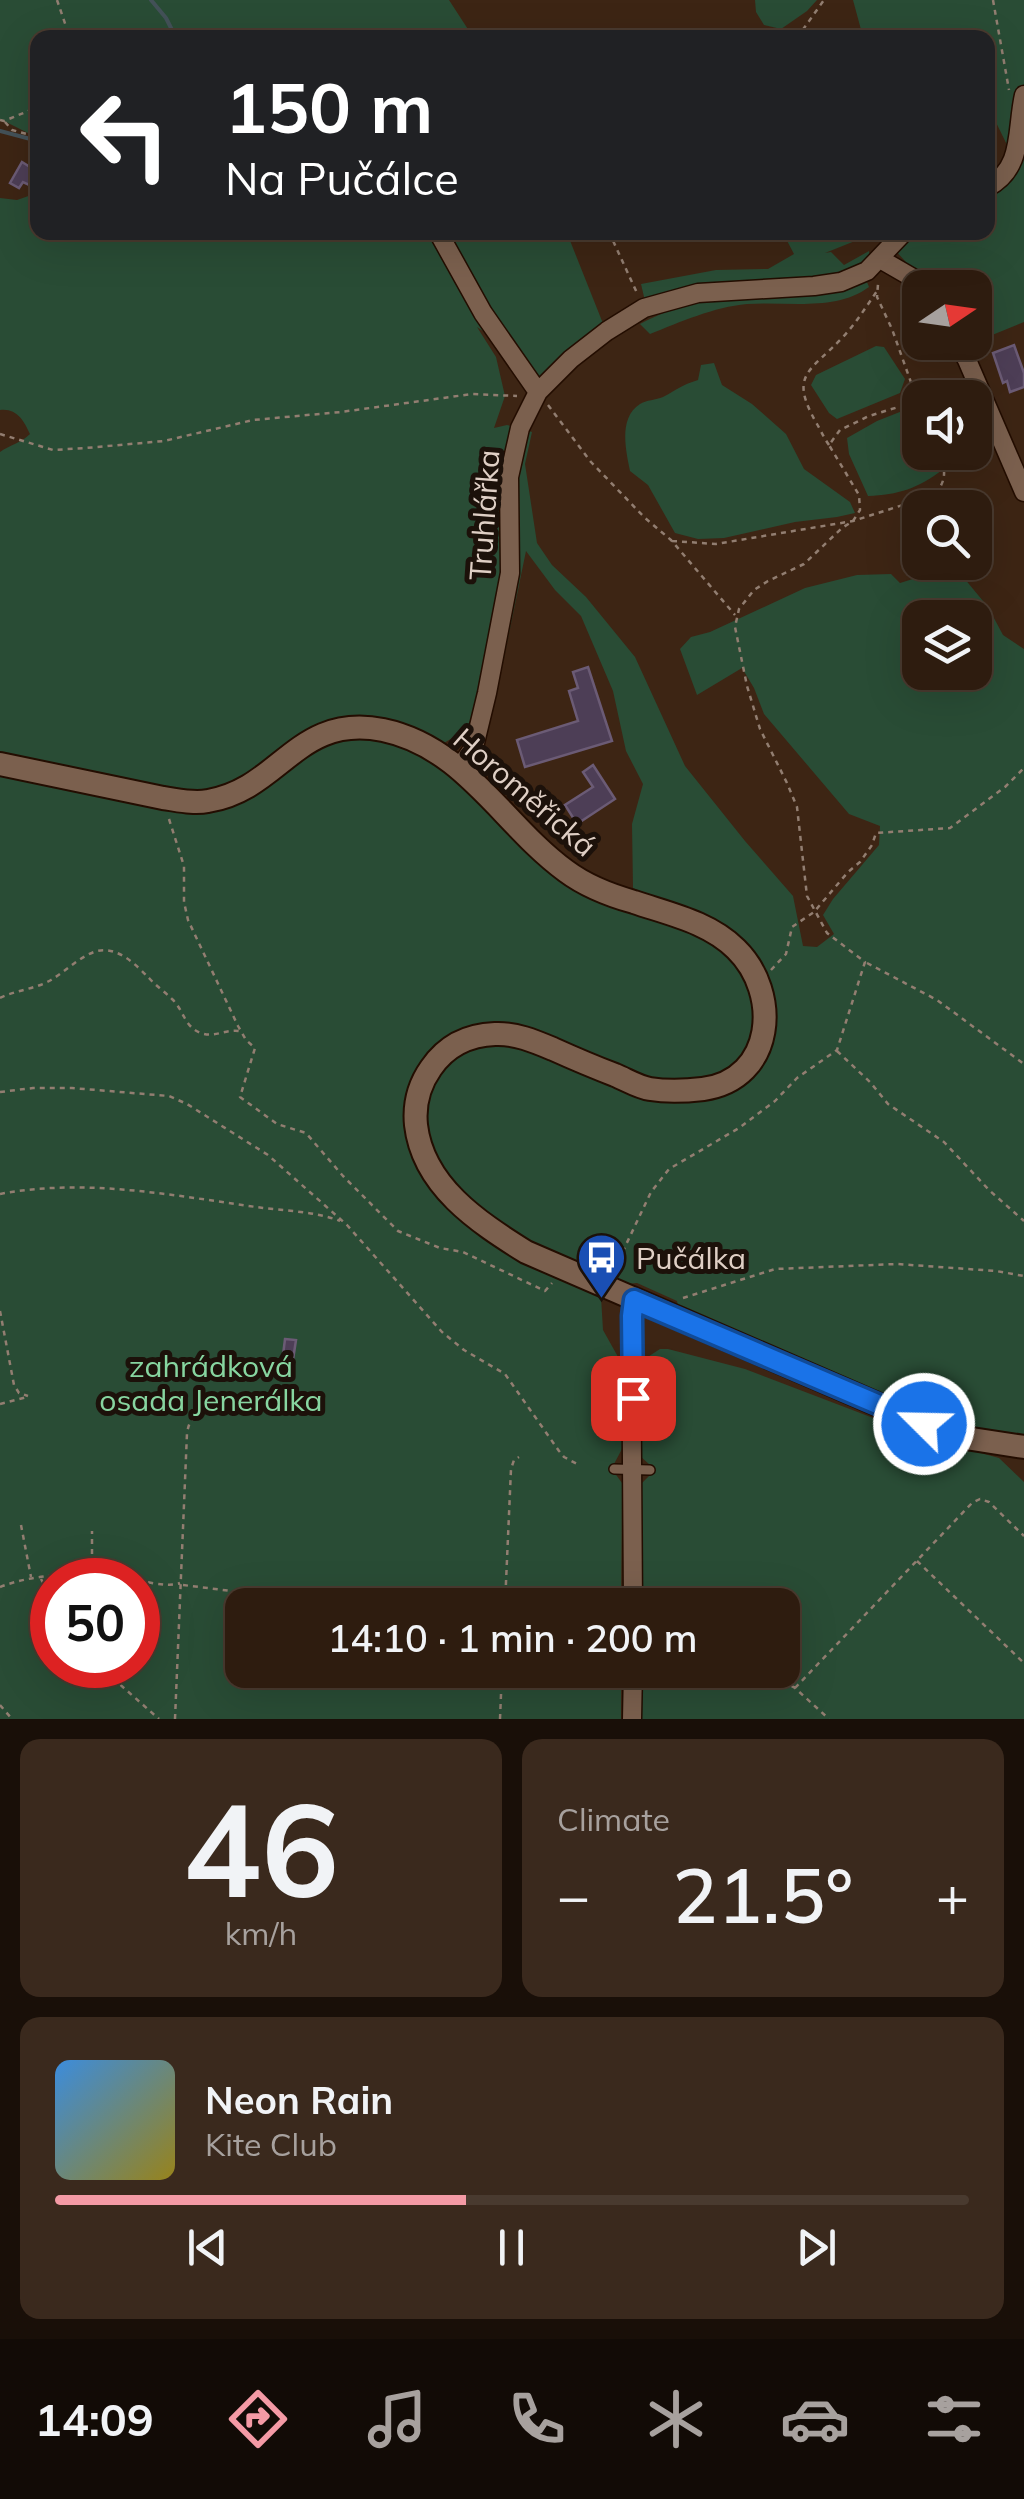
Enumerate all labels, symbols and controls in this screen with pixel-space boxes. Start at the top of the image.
text: 150 m [225,63,433,151]
icon: left [60,70,190,200]
text: Na Pučálce [225,150,459,206]
north arrow [902,270,992,360]
map controls [902,270,992,690]
button: sound [902,380,992,470]
street label: Truhlářka [460,448,508,582]
button: search [902,490,992,580]
button: layers [902,600,992,690]
street label: Horoměřická [446,720,604,864]
bus stop icon: Pučálka [575,1232,627,1300]
place label: Pučálka [636,1239,746,1277]
park label: zahrádková osada Jenerálka [99,1347,323,1419]
pin [591,1356,676,1441]
icon: arrive [606,1371,661,1426]
position arrow [872,1372,976,1476]
speed limit sign: 50 [30,1558,160,1688]
text: 14:10 · 1 min · 200 m [327,1614,698,1662]
text: 46 [183,1766,339,1930]
text: Climate [557,1799,670,1839]
text: 21.5° [673,1848,853,1942]
text: − [557,1861,590,1930]
text: + [936,1861,969,1930]
text: km/h [225,1913,297,1953]
text: Neon Rain [205,2076,393,2124]
text: Kite Club [205,2124,337,2164]
icon: previous [180,2220,235,2275]
icon: pause [484,2220,539,2275]
icon: next [789,2220,844,2275]
icon: directions [223,2384,293,2454]
icon: music [362,2384,432,2454]
icon: phone [502,2384,572,2454]
icon: climate [641,2384,711,2454]
icon: car [780,2384,850,2454]
icon: filters [919,2384,989,2454]
text: 14:09 [35,2391,154,2447]

